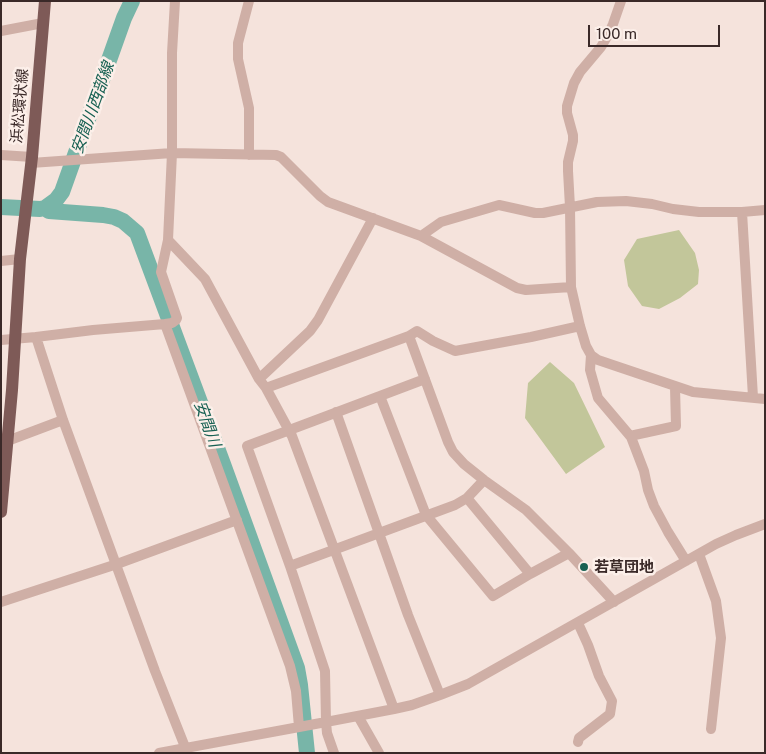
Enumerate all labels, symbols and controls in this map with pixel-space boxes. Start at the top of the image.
scale bar [591,15,724,47]
text: 100 m [596,25,637,42]
water label: 安間川西部線 [68,60,118,156]
street label: 浜松環状線 [8,68,32,144]
water label: 安間川 [190,398,224,450]
place label: 若草団地 [594,558,654,576]
marker: 若草団地 [578,561,590,573]

